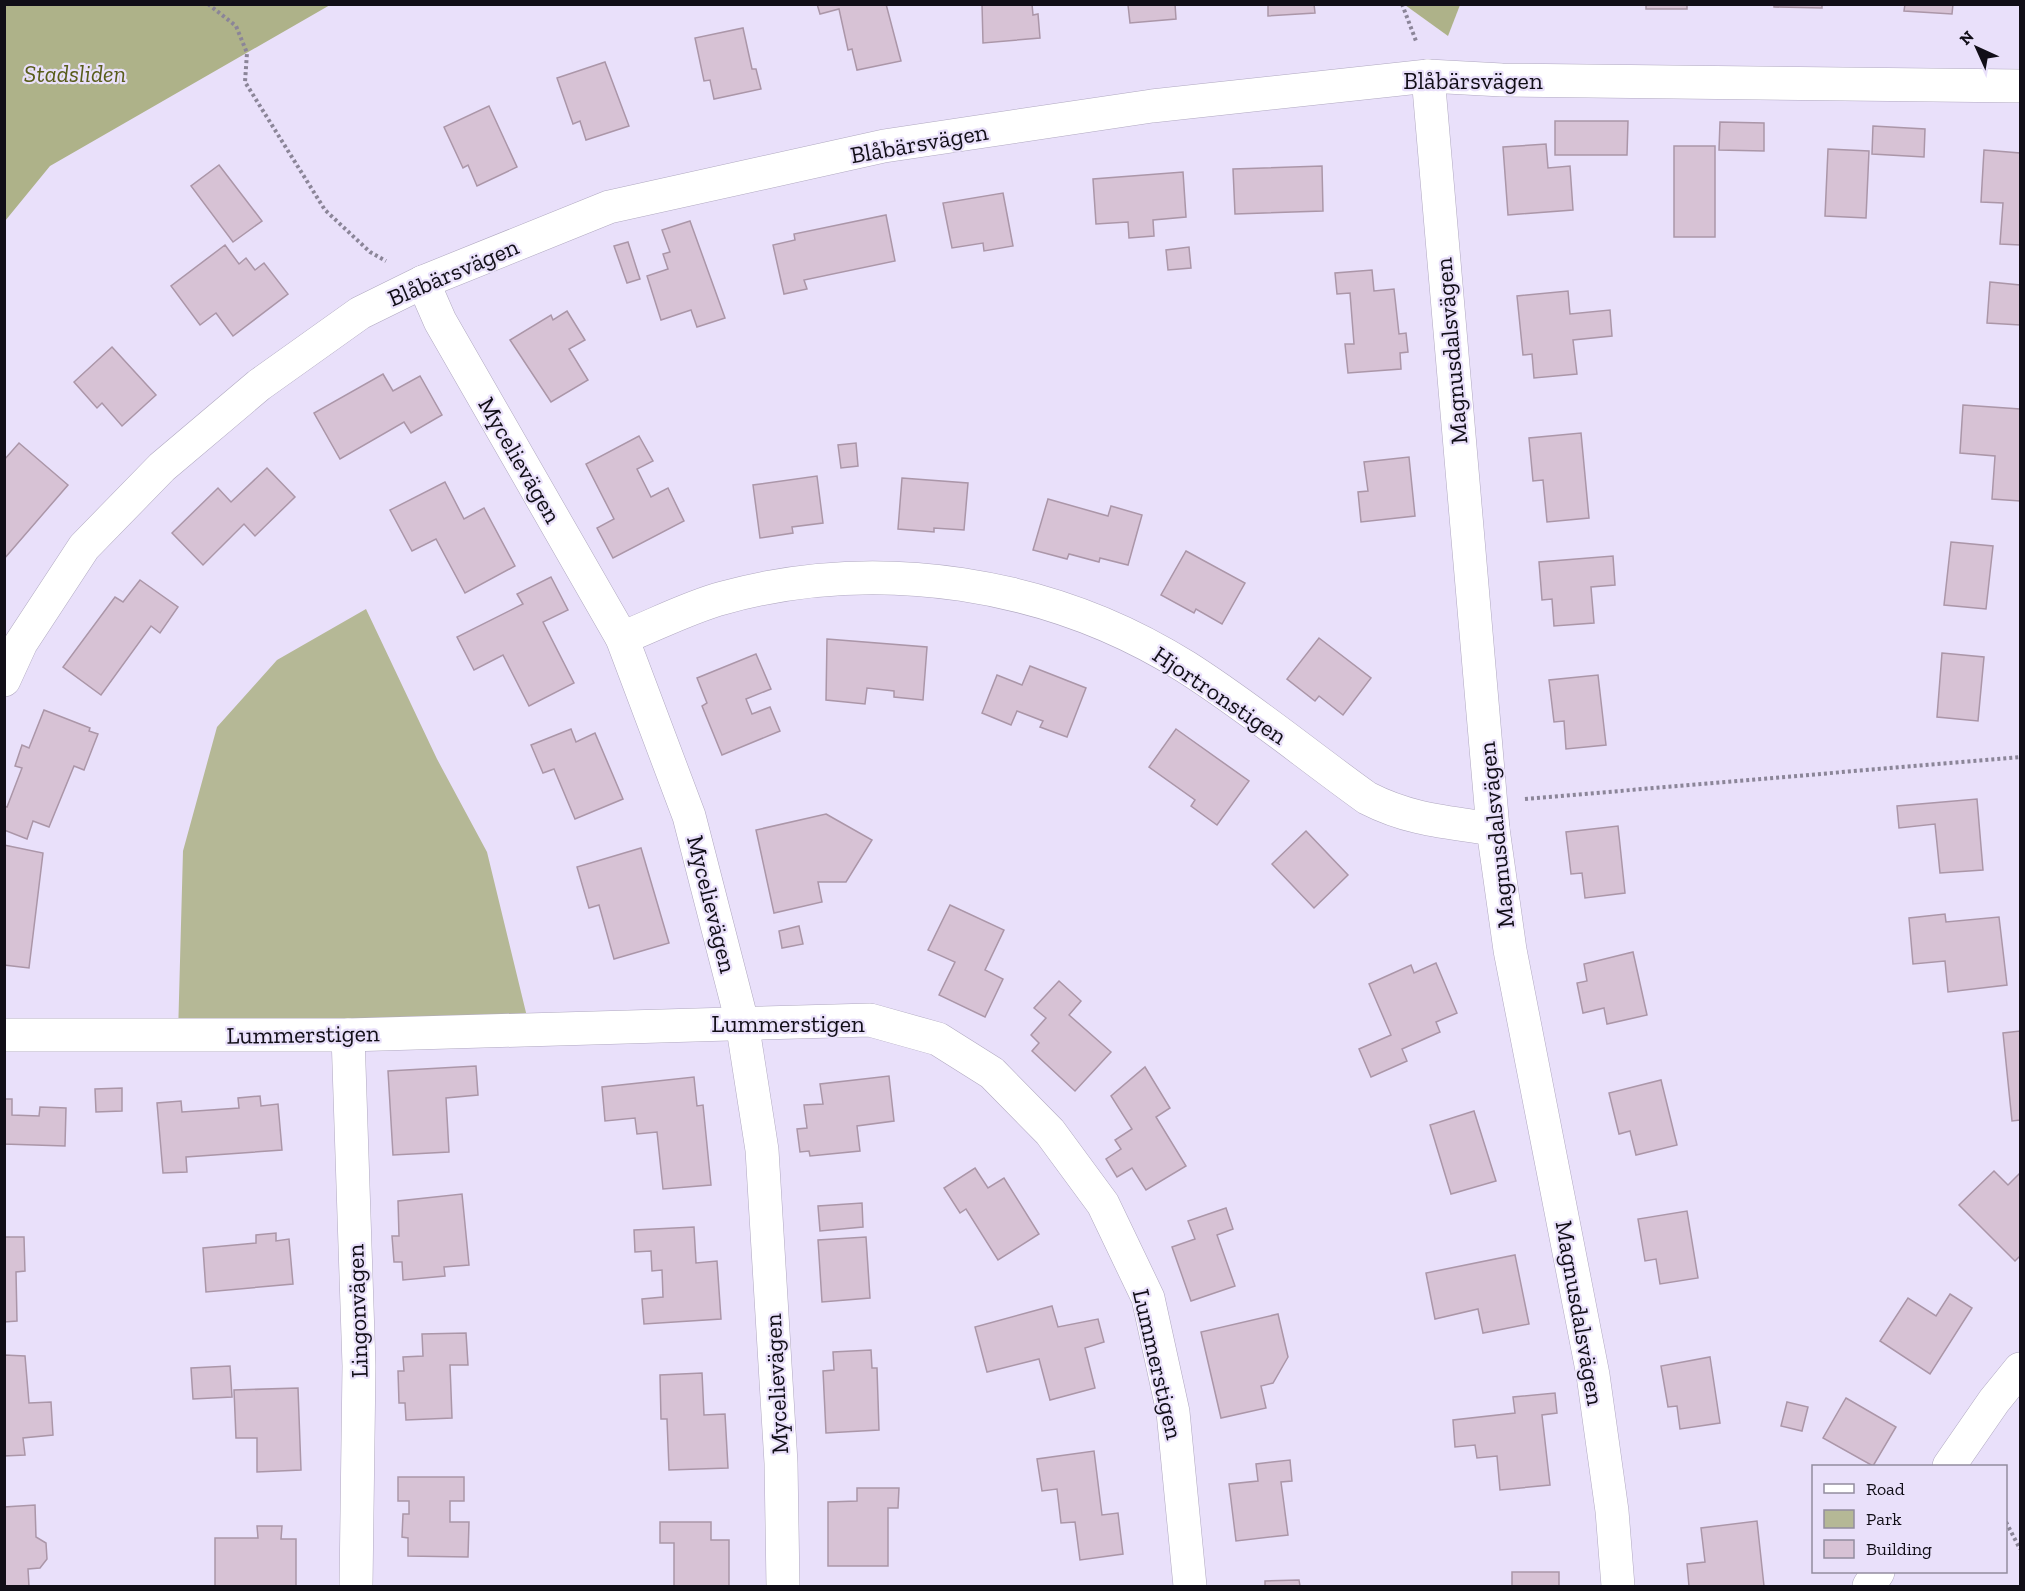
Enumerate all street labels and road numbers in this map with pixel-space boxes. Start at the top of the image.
street label: Blåbärsvägen [1403,66,1543,95]
street label: Blåbärsvägen [848,117,990,169]
street label: Blåbärsvägen [383,231,523,313]
street label: Magnusdalsvägen [1428,256,1474,445]
street label: Mycelievägen [472,392,568,528]
street label: Hjortronstigen [1147,639,1293,751]
street label: Magnusdalsvägen [1472,740,1520,930]
street label: Mycelievägen [681,832,743,976]
street label: Lummerstigen [711,1009,865,1038]
street label: Lummerstigen [226,1018,380,1050]
street label: Magnusdalsvägen [1549,1218,1611,1408]
street label: Lingonvägen [340,1243,374,1379]
street label: Lummerstigen [1127,1286,1189,1442]
street label: Mycelievägen [758,1313,794,1455]

